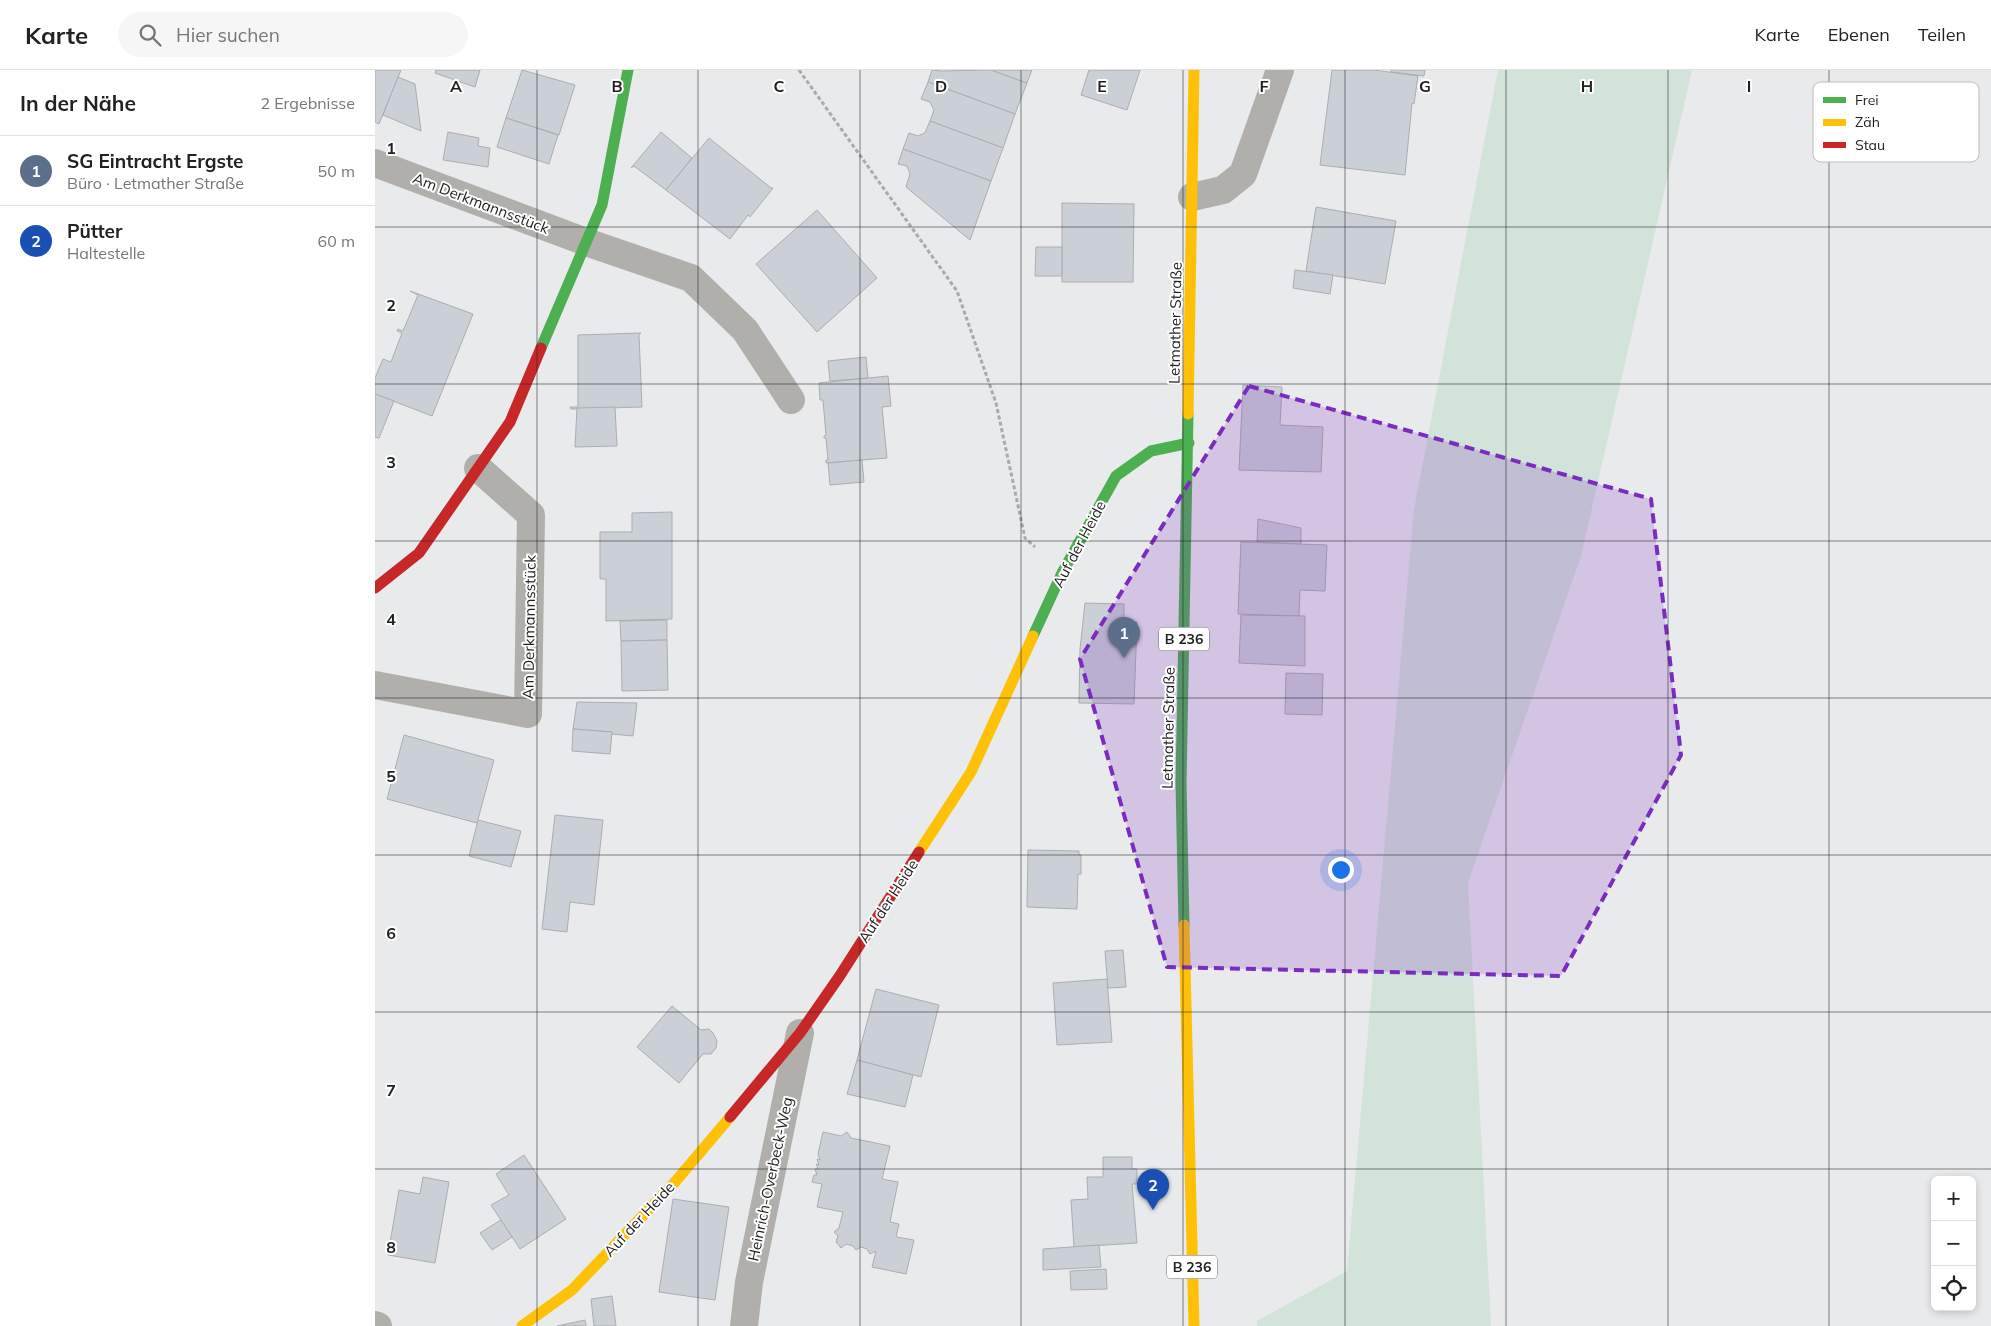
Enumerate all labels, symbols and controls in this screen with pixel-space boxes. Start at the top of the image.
search box [118,12,468,57]
text: Karte [25,20,88,50]
icon: search [136,21,164,49]
text: Hier suchen [176,23,280,47]
text: Karte [1754,23,1800,46]
text: Ebenen [1828,23,1890,46]
text: Teilen [1918,23,1966,46]
text: A [450,76,462,96]
text: B [611,76,623,96]
text: C [774,76,785,96]
text: D [935,76,947,96]
text: E [1097,76,1107,96]
text: F [1259,76,1269,96]
text: G [1419,76,1431,96]
text: H [1581,76,1593,96]
text: I [1747,76,1751,96]
legend [1813,82,1979,162]
text: In der Nähe [20,90,136,116]
text: Frei [1855,91,1879,109]
text: 2 Ergebnisse [260,93,355,113]
text: Zäh [1855,113,1880,131]
text: Stau [1855,136,1885,154]
text: 1 [386,138,396,158]
text: SG Eintracht Ergste [67,149,243,173]
text: 1 [31,161,41,181]
text: 50 m [318,161,355,181]
street label: Am Derkmannsstück [410,168,552,238]
text: Büro · Letmather Straße [67,173,244,193]
text: Pütter [67,219,122,243]
text: 2 [31,231,41,251]
text: 60 m [318,231,355,251]
text: Haltestelle [67,243,145,263]
street label: Letmather Straße [1164,262,1186,384]
text: 2 [386,295,396,315]
text: 3 [386,452,396,472]
street label: Auf der Heide [1048,497,1110,591]
street label: Am Derkmannsstück [518,554,540,699]
text: 4 [386,609,396,629]
pin: 1 [1108,617,1140,658]
road number: B 236 [1159,628,1209,650]
street label: Letmather Straße [1157,667,1179,789]
text: 5 [386,766,396,786]
street label: Auf der Heide [854,856,922,946]
your location [1328,857,1354,883]
text: 6 [386,923,396,943]
text: 7 [386,1080,396,1100]
street label: Heinrich-Overbeck-Weg [743,1095,797,1263]
pin: 2 [1137,1169,1169,1210]
map controls [1931,1176,1976,1311]
button: + [1931,1176,1976,1221]
street label: Auf der Heide [599,1178,679,1260]
button: − [1931,1221,1976,1266]
text: 8 [386,1237,396,1257]
road number: B 236 [1167,1256,1217,1278]
button: locate [1931,1266,1976,1311]

